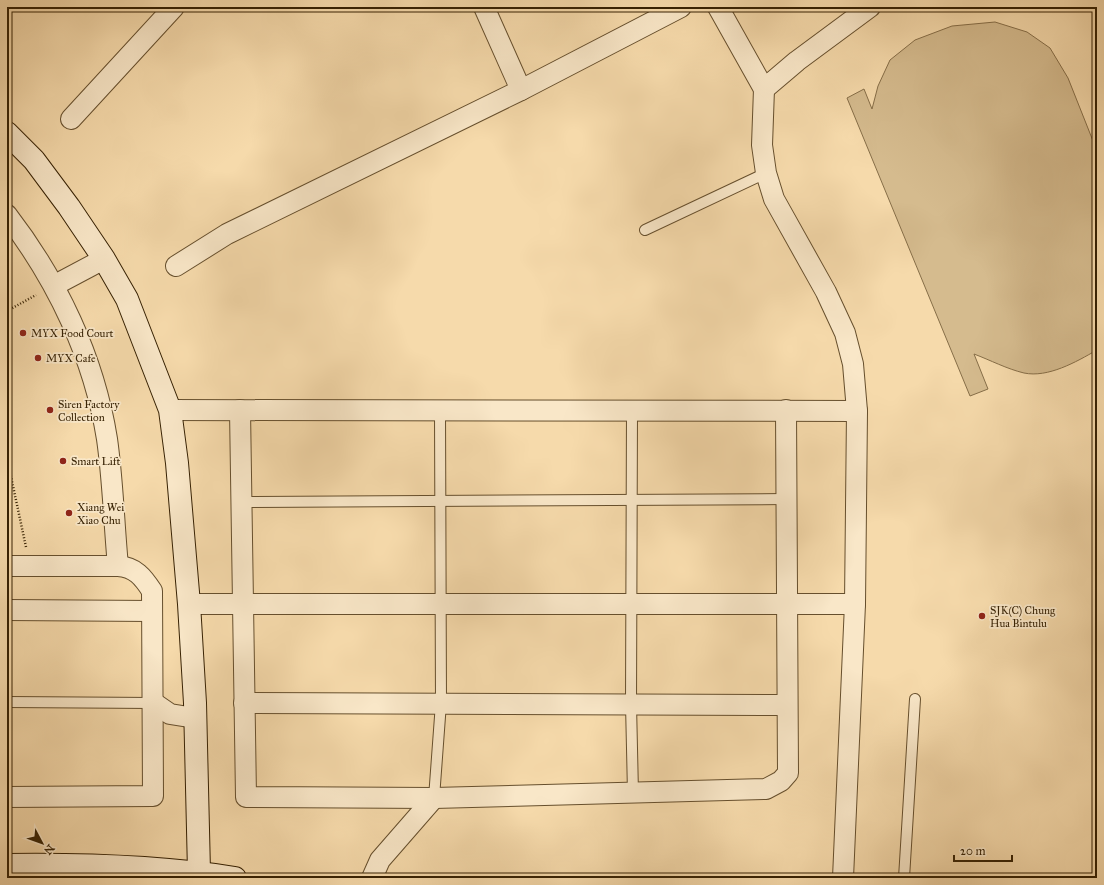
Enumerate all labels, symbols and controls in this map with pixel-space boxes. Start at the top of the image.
place label: MYX Food Court [31,327,114,340]
marker: MYX Food Court [18,328,28,338]
place label: MYX Cafe [46,352,96,365]
marker: MYX Cafe [33,353,43,363]
place label: Siren Factory Collection [58,398,120,424]
marker: Siren Factory Collection [45,405,55,415]
place label: Smart Lift [71,455,120,468]
marker: Smart Lift [58,456,68,466]
place label: Xiang Wei Xiao Chu [77,501,124,527]
marker: Xiang Wei Xiao Chu [64,508,74,518]
place label: SJK(C) Chung Hua Bintulu [990,604,1056,630]
marker: SJK(C) Chung Hua Bintulu [977,611,987,621]
north arrow [22,823,62,863]
scale bar [954,837,1012,863]
text: N [41,841,57,858]
text: 20 m [960,844,986,858]

